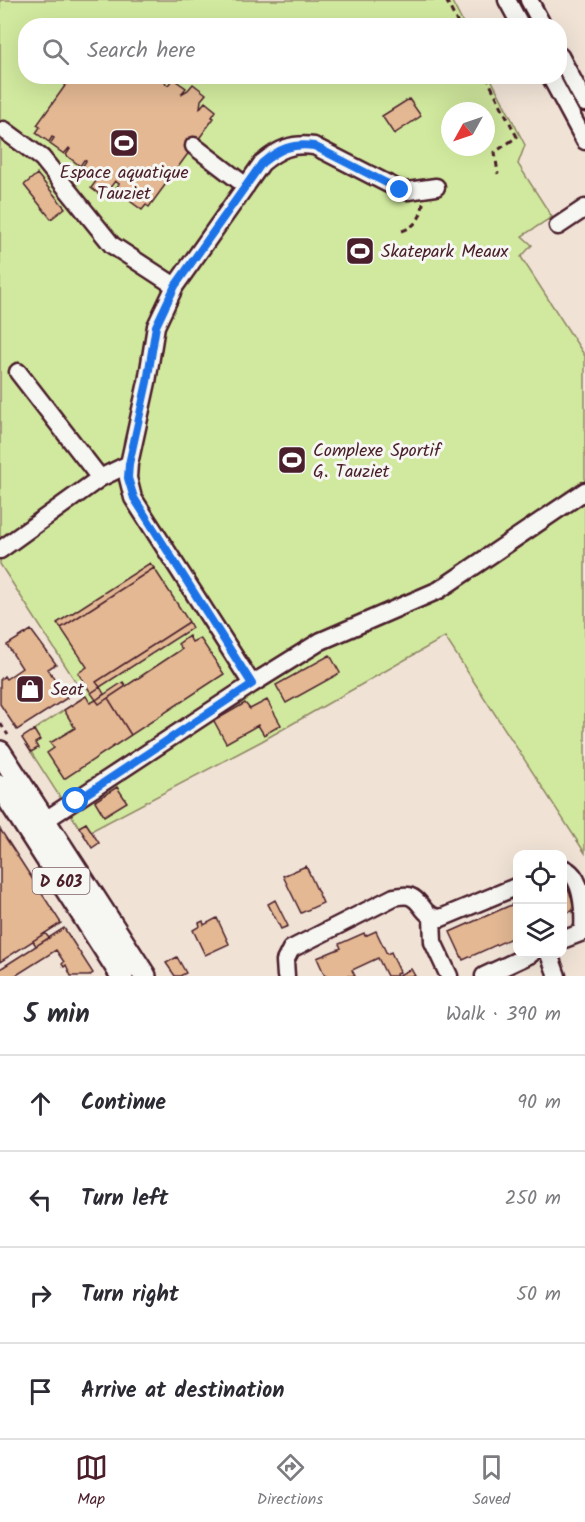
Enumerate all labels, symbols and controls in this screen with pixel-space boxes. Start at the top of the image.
search box [18,18,567,84]
text: Search here [87,34,195,69]
icon: search [39,35,72,68]
north arrow [441,102,495,156]
sports icon: Espace aquatique Tauziet [108,127,140,159]
place label: Espace aquatique Tauziet [59,159,189,209]
route end [386,176,412,202]
sports icon: Skatepark Meaux [344,235,376,267]
place label: Skatepark Meaux [381,238,509,267]
place label: Complexe Sportif G. Tauziet [313,437,443,487]
sports icon: Complexe Sportif G. Tauziet [276,444,308,476]
shop icon: Seat [14,673,46,705]
place label: Seat [51,676,85,705]
route start [62,787,88,813]
map controls [513,850,567,958]
button: locate [513,850,567,904]
road number: D 603 [32,868,90,894]
button: layers [513,904,567,958]
text: 5 min [24,994,90,1036]
text: Walk · 390 m [446,999,561,1031]
text: Continue [81,1086,166,1121]
icon: ahead [24,1087,57,1120]
text: 90 m [517,1087,561,1119]
text: Turn left [81,1182,168,1217]
icon: left [24,1183,57,1216]
text: 250 m [505,1183,561,1215]
text: Turn right [81,1278,179,1313]
icon: right [24,1279,57,1312]
text: 50 m [516,1279,561,1311]
text: Arrive at destination [81,1374,284,1409]
icon: arrive [24,1375,57,1408]
tab: Map [75,1451,108,1512]
tab: Directions [257,1451,323,1512]
tab: Saved [472,1451,510,1512]

